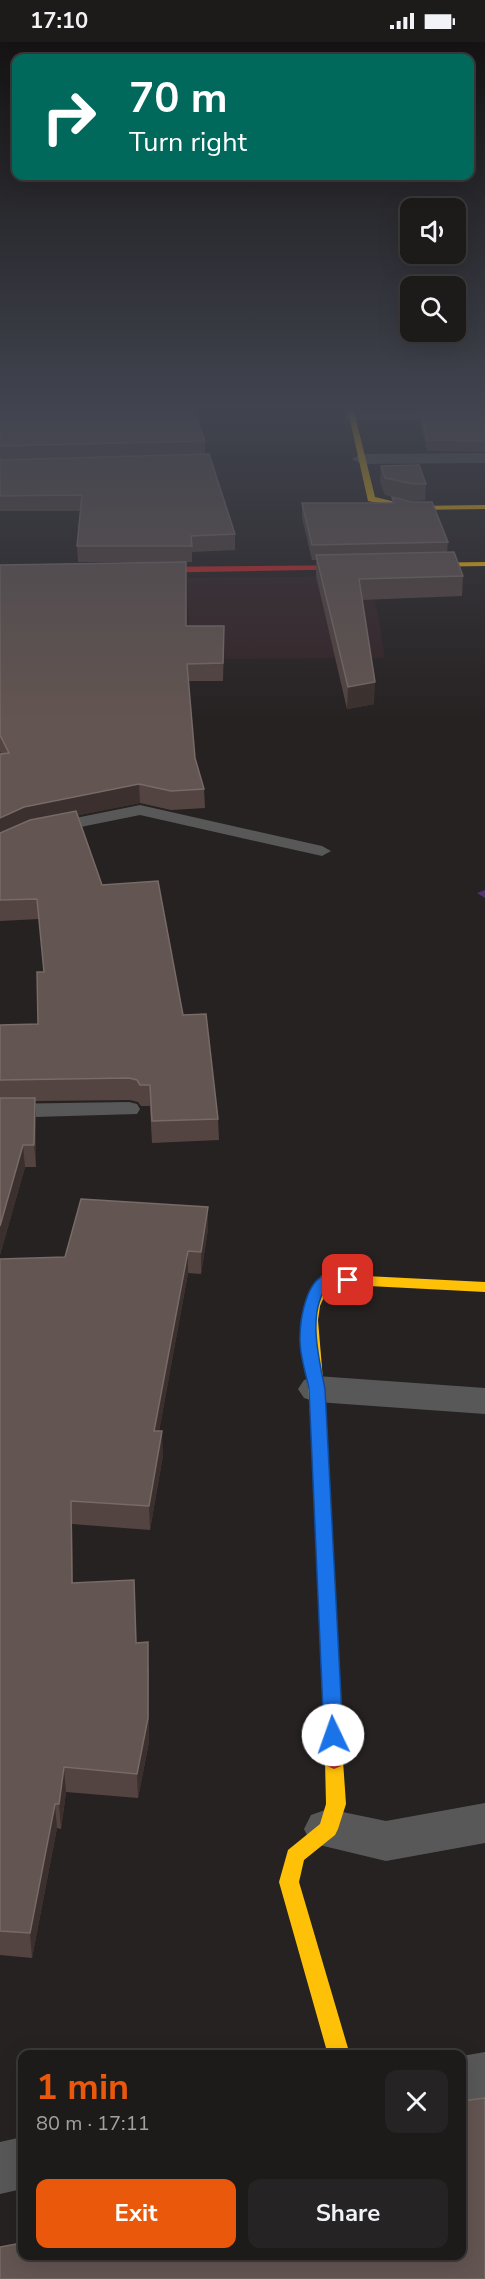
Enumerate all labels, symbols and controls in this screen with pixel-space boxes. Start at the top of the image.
text: 17:10 [30,6,88,36]
text: 70 m [129,70,228,127]
icon: right [30,78,108,156]
text: Turn right [129,124,247,161]
map controls [400,198,466,342]
button: sound [400,198,466,264]
button: search [400,276,466,342]
pin [322,1254,373,1305]
icon: arrive [331,1263,364,1296]
position arrow [301,1703,365,1767]
text: 1 min [36,2063,129,2112]
button: close [385,2070,448,2133]
text: 80 m · 17:11 [36,2110,150,2137]
button: Exit [36,2179,236,2248]
button: Share [248,2179,448,2248]

